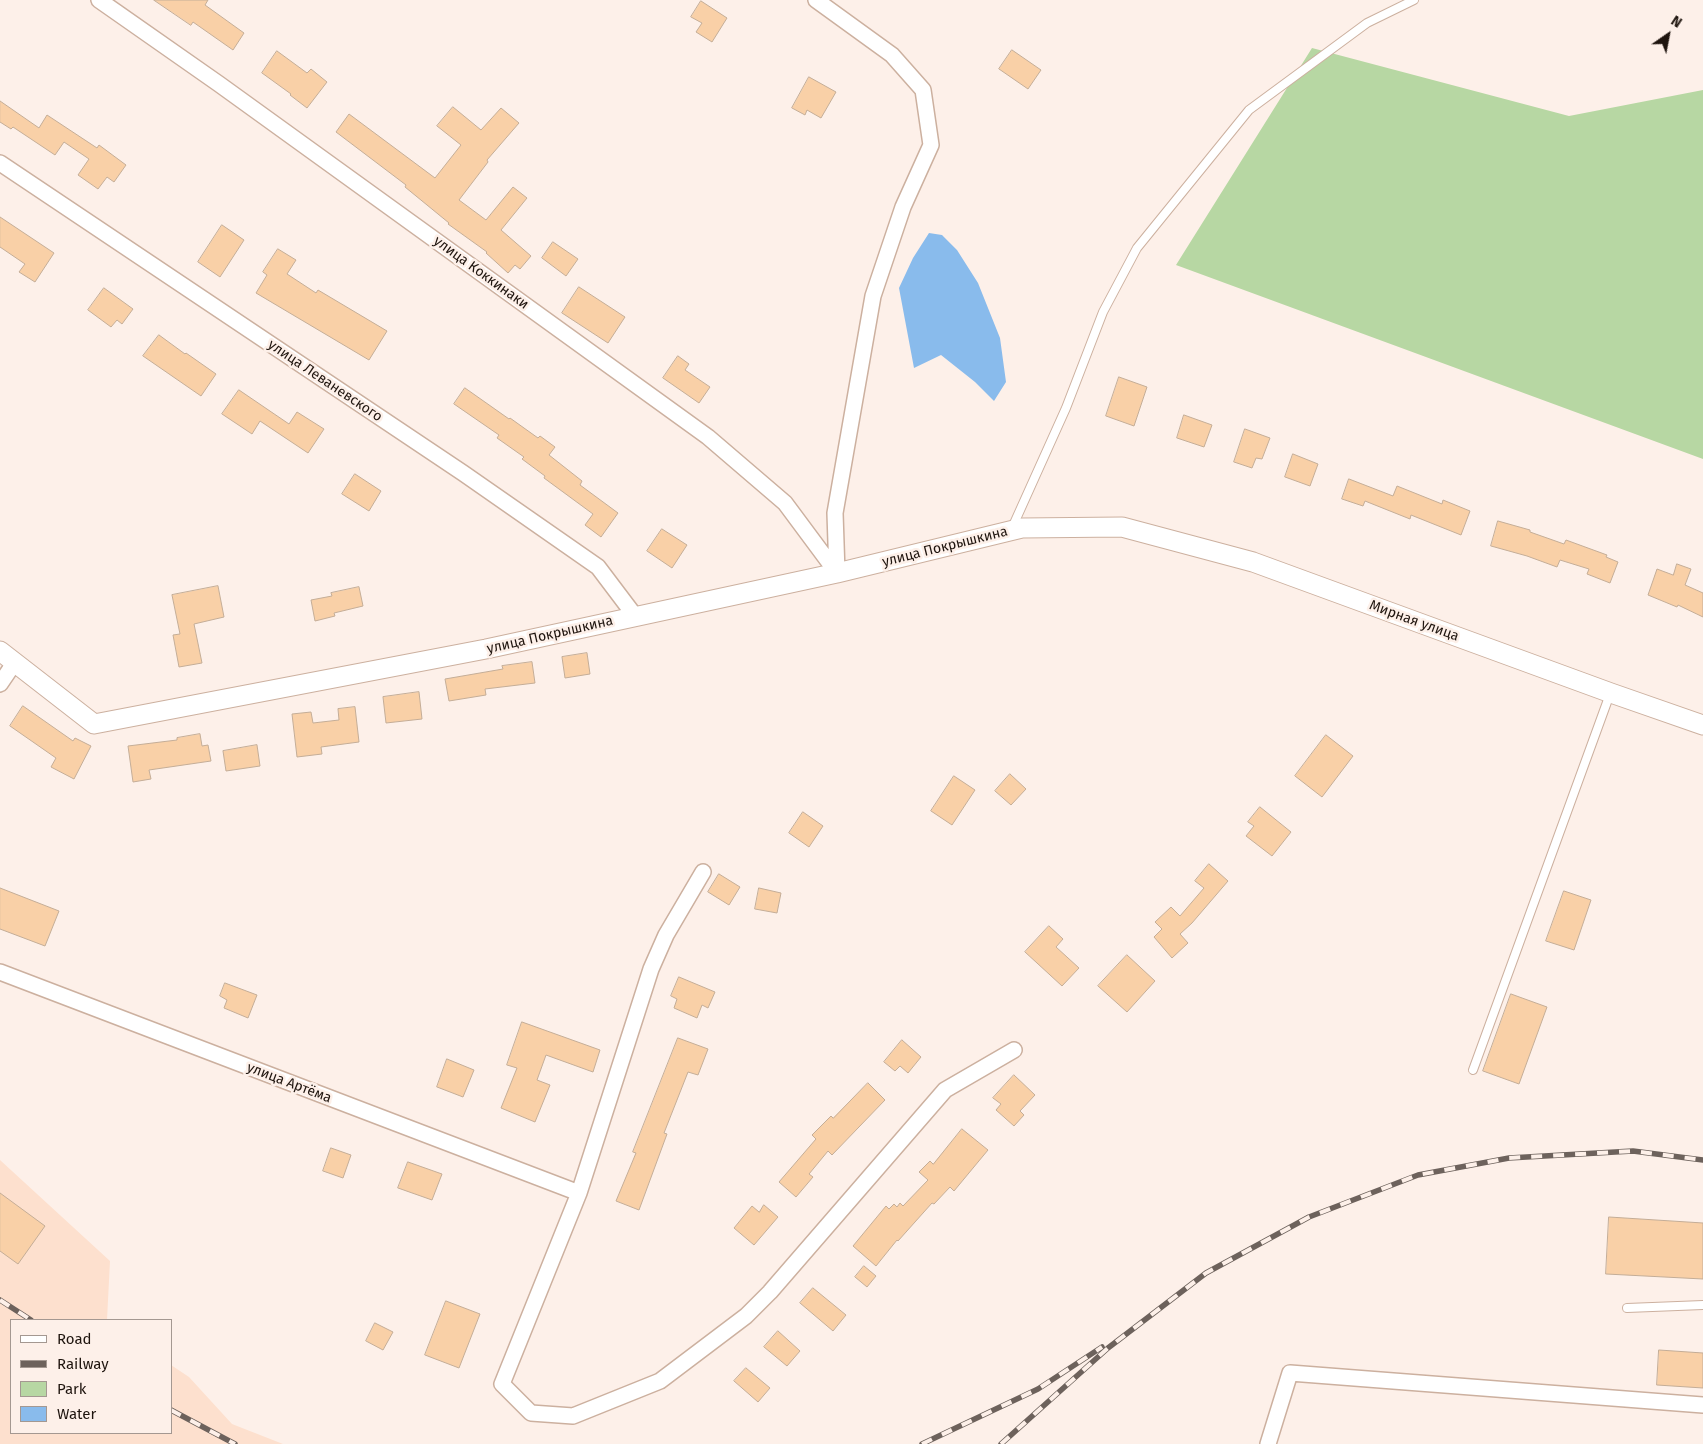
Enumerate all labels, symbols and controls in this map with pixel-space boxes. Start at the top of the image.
north arrow [1643,10,1693,60]
text: N [1668,12,1685,32]
street label: улица Коккинаки [430,233,532,313]
street label: улица Леваневского [265,336,385,426]
street label: улица Покрышкина [880,523,1010,571]
street label: Мирная улица [1367,597,1461,645]
street label: улица Покрышкина [485,612,615,658]
street label: улица Артёма [244,1059,334,1107]
legend [10,1319,172,1434]
text: Road [57,1330,92,1348]
text: Railway [57,1355,109,1373]
text: Park [57,1380,87,1398]
text: Water [57,1405,96,1423]

